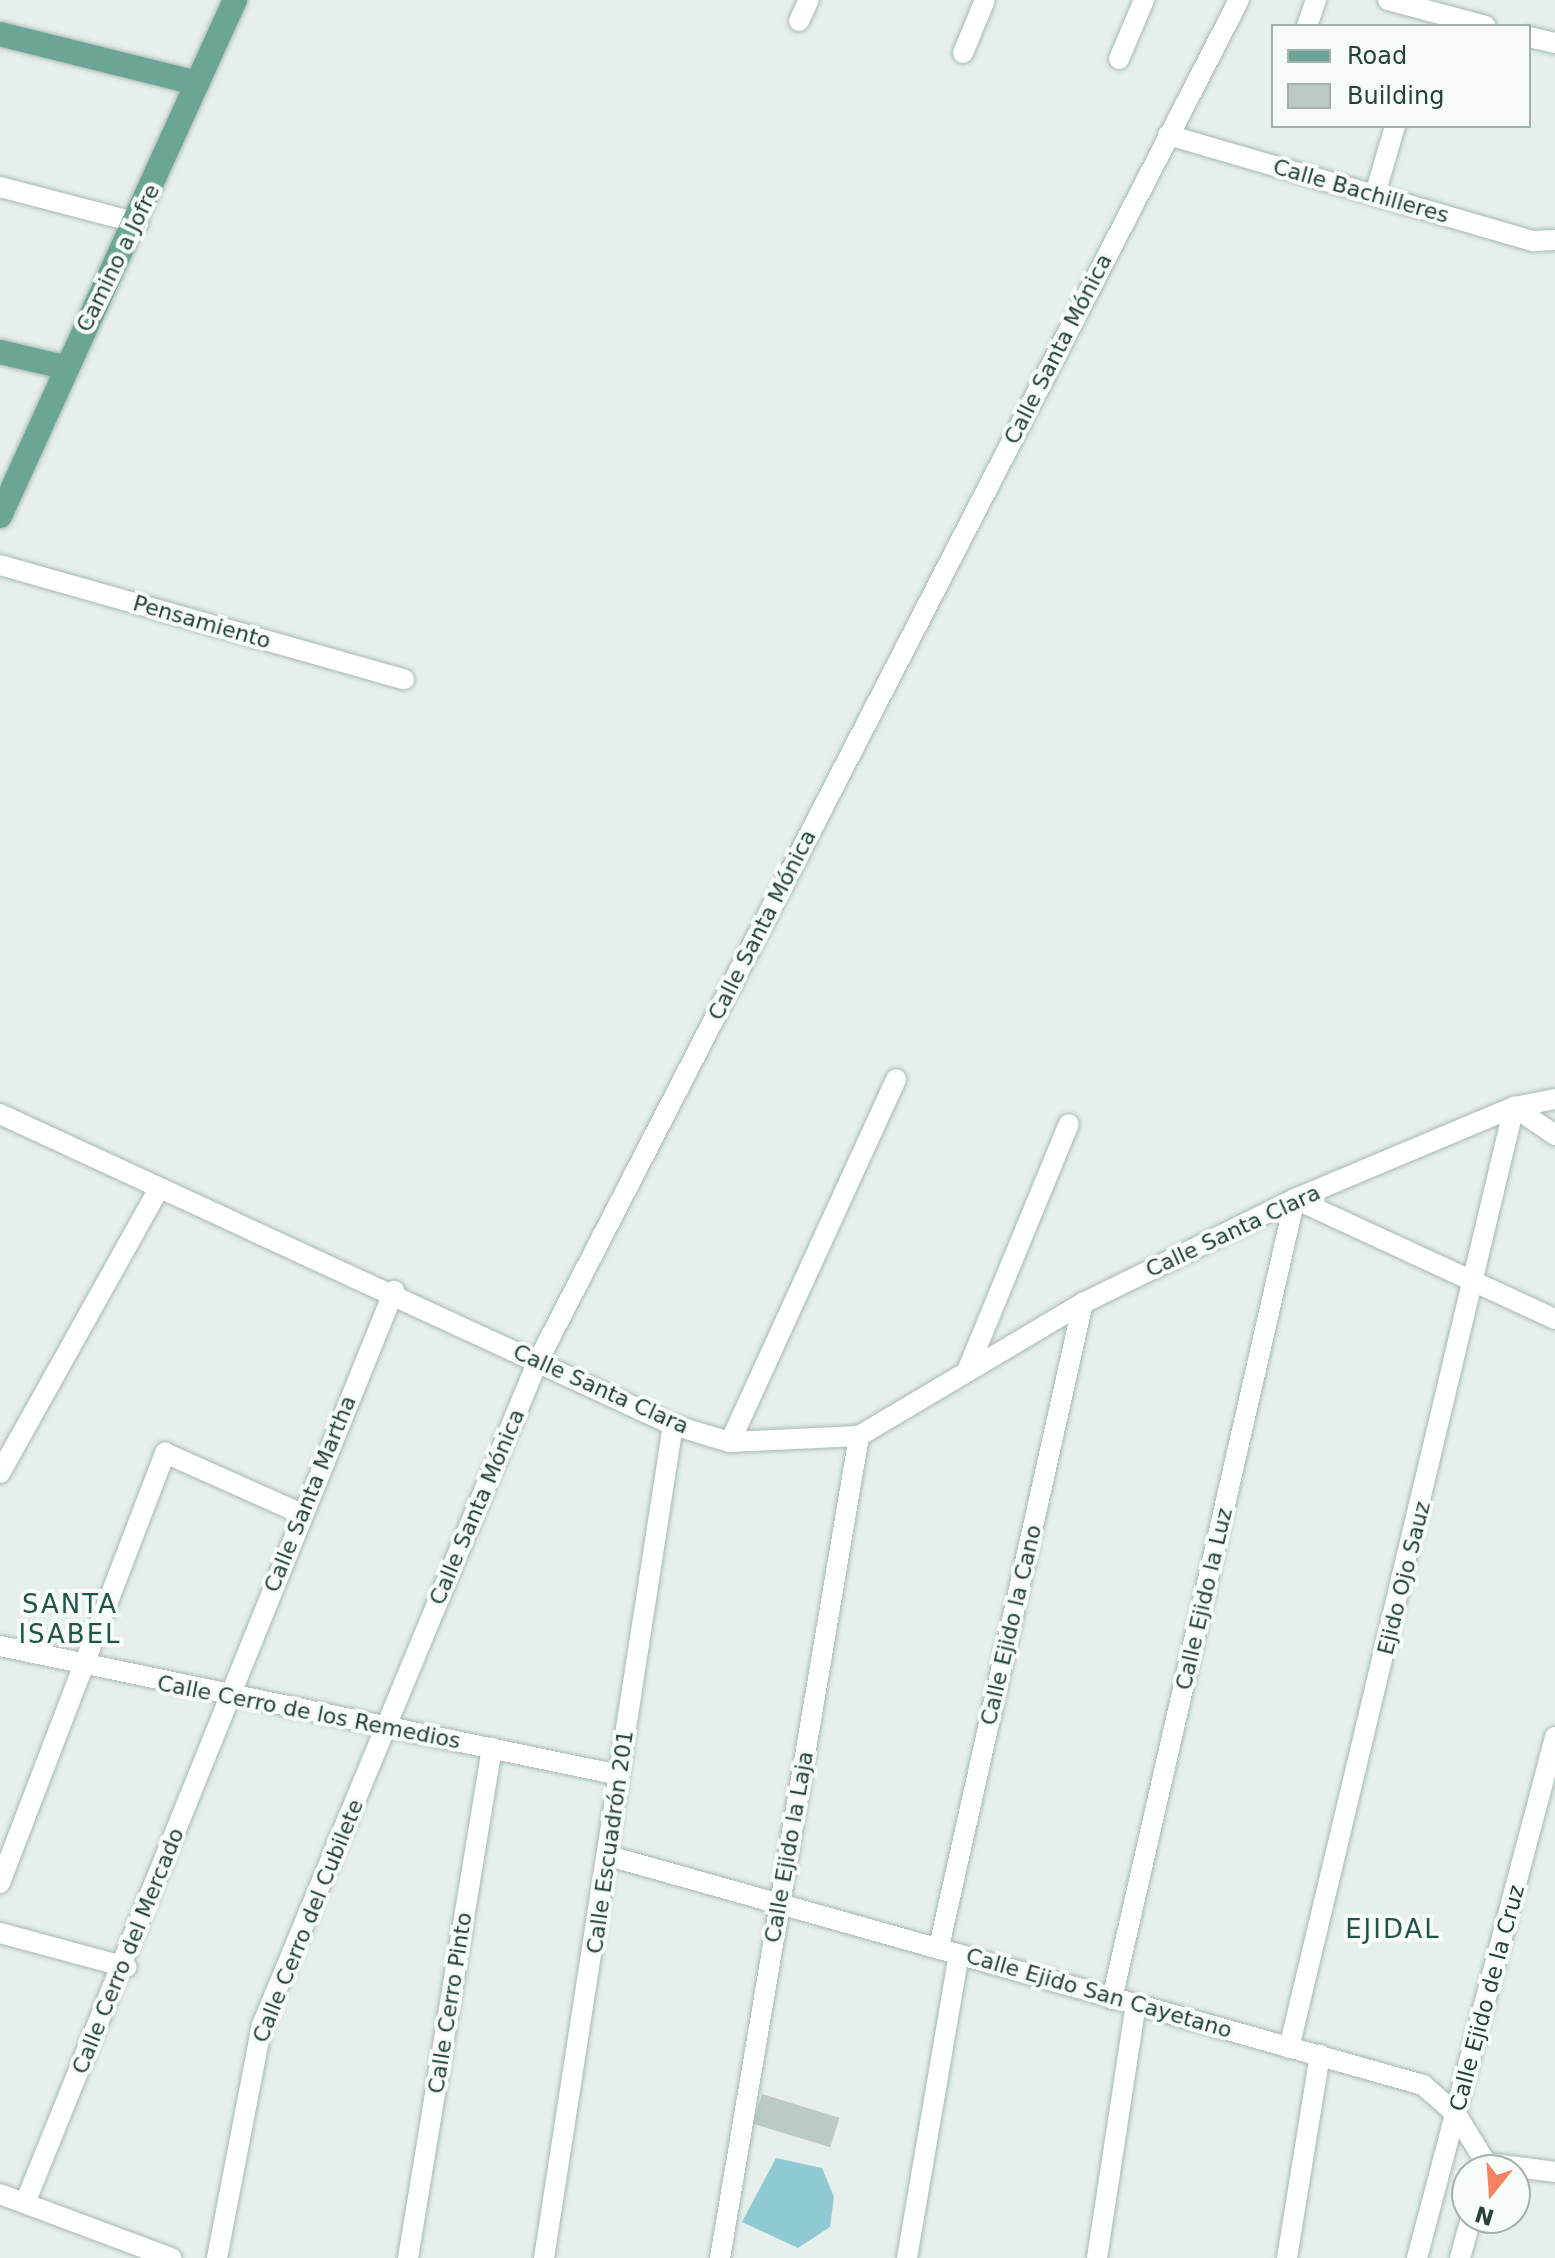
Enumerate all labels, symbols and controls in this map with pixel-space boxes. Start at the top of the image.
legend [1271,24,1531,128]
text: Road [1347,42,1407,70]
text: Building [1347,82,1444,110]
street label: Calle Bachilleres [1270,153,1452,229]
street label: Camino a Jofre [71,180,165,336]
street label: Calle Santa Mónica [999,249,1117,449]
street label: Pensamiento [130,590,274,654]
street label: Calle Santa Mónica [703,825,821,1025]
street label: Calle Santa Clara [1142,1179,1324,1283]
street label: Calle Santa Clara [509,1338,693,1440]
street label: Calle Santa Martha [258,1392,362,1596]
street label: Calle Santa Mónica [424,1405,530,1609]
street label: Ejido Ojo Sauz [1372,1498,1436,1658]
street label: Calle Ejido la Luz [1170,1505,1238,1693]
street label: Calle Ejido la Cano [975,1522,1047,1728]
district label: SANTA ISABEL [18,1589,122,1650]
street label: Calle Cerro de los Remedios [155,1670,463,1754]
street label: Calle Escuadrón 201 [581,1729,639,1955]
street label: Calle Ejido la Laja [759,1749,819,1945]
street label: Calle Cerro del Cubilete [247,1796,369,2046]
street label: Calle Cerro del Mercado [67,1824,189,2078]
street label: Calle Ejido de la Cruz [1444,1882,1530,2114]
street label: Calle Cerro Pinto [423,1911,477,2095]
district label: EJIDAL [1345,1914,1441,1946]
street label: Calle Ejido San Cayetano [963,1942,1235,2044]
north arrow [1451,2154,1531,2234]
text: N [1472,2201,1497,2230]

